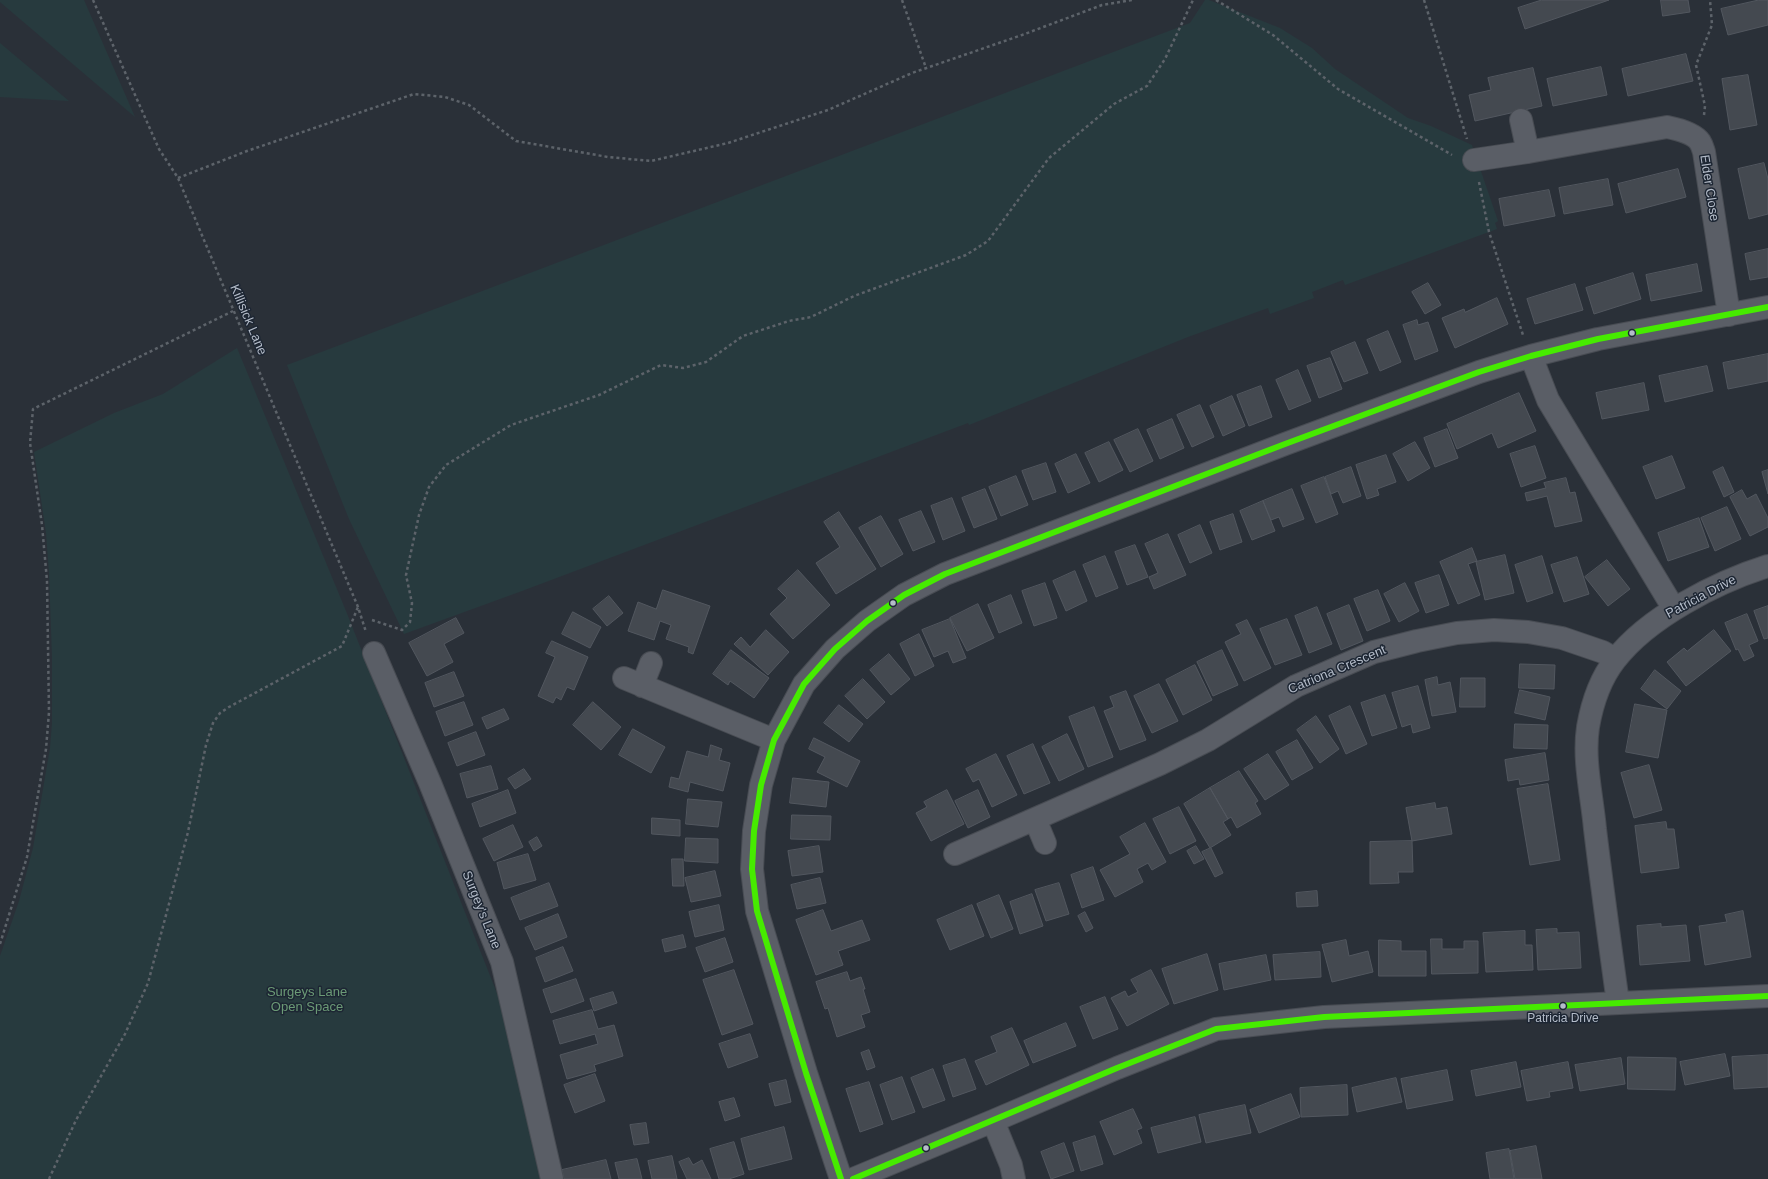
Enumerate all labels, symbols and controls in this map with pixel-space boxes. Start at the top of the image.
street label: Elder Close [1696,154,1722,222]
street label: Killisick Lane [226,282,270,358]
unlabelled marker [1627,328,1637,338]
street label: Patricia Drive [1663,572,1739,622]
unlabelled marker [888,598,898,608]
street label: Catriona Crescent [1286,642,1388,698]
street label: Surgey's Lane [458,869,504,951]
park label: Surgeys Lane Open Space [267,984,347,1015]
marker: Patricia Drive [1558,1001,1568,1011]
place label: Patricia Drive [1527,1012,1599,1026]
unlabelled marker [921,1143,931,1153]

